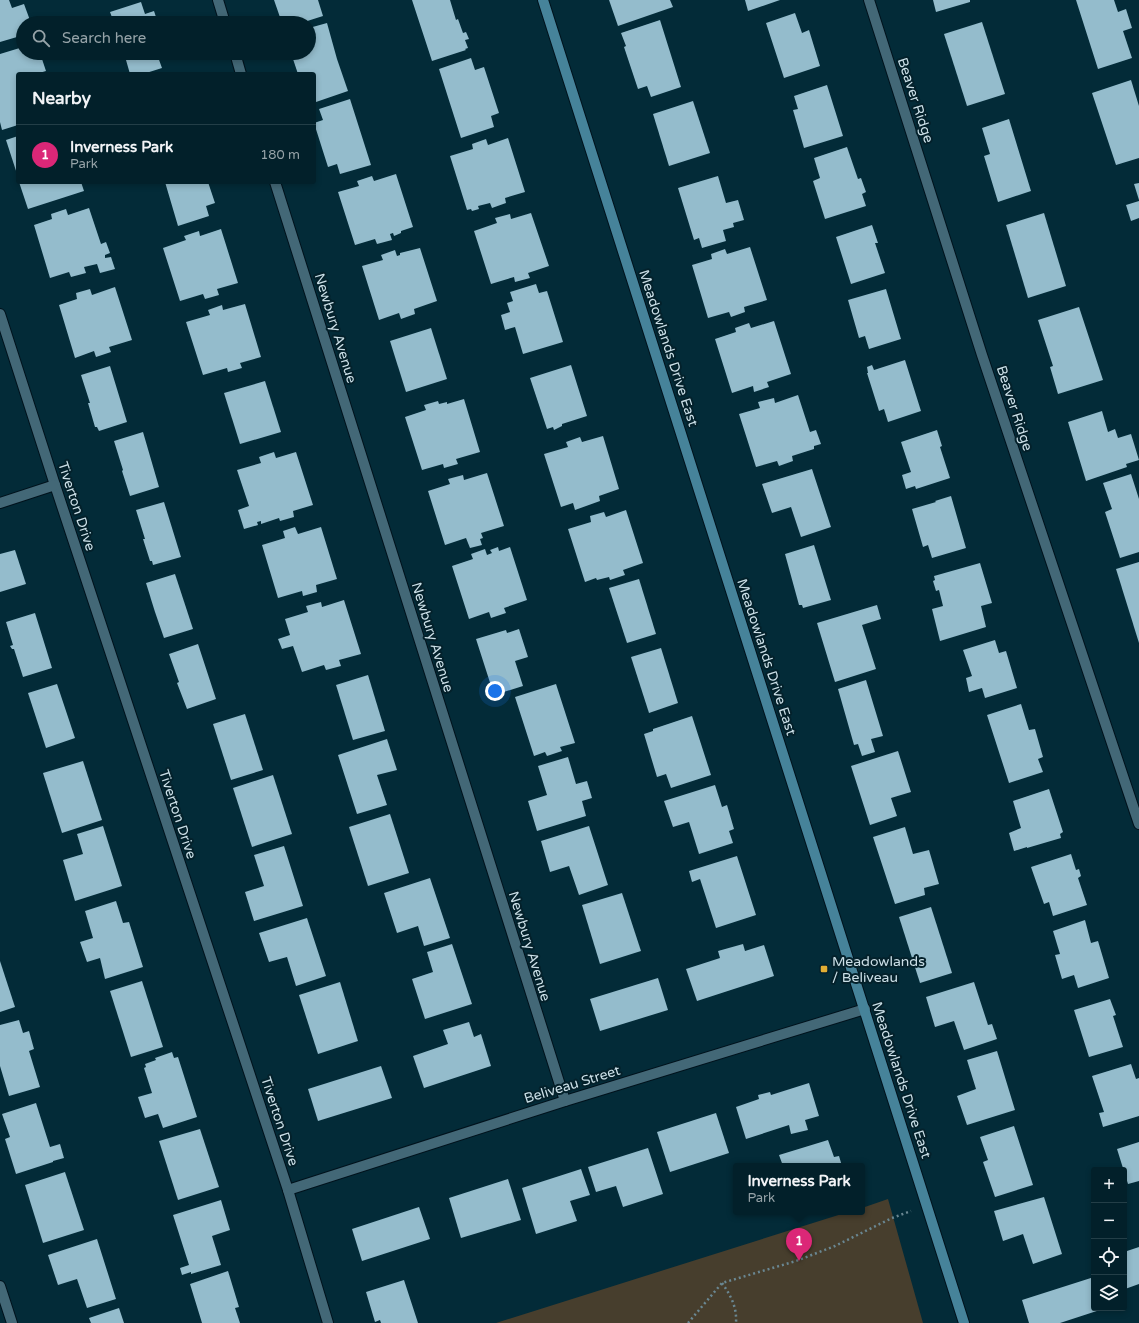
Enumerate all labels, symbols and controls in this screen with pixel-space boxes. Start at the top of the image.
search box [16,16,316,60]
icon: search [30,27,52,49]
text: Search here [62,29,146,47]
street label: Beaver Ridge [894,55,937,145]
text: Nearby [32,88,91,109]
text: Inverness Park [70,138,173,156]
text: 1 [41,147,49,163]
text: 180 m [260,147,300,163]
text: Park [70,156,98,172]
street label: Meadowlands Drive East [635,268,702,429]
street label: Newbury Avenue [311,271,360,385]
street label: Beaver Ridge [993,363,1036,453]
street label: Tiverton Drive [54,459,99,553]
street label: Meadowlands Drive East [733,577,800,738]
street label: Newbury Avenue [408,580,457,694]
your location [485,681,505,701]
street label: Tiverton Drive [155,767,200,861]
street label: Newbury Avenue [505,889,554,1003]
place label: Meadowlands / Beliveau [832,953,925,986]
marker: Meadowlands / Beliveau [819,964,829,974]
street label: Meadowlands Drive East [868,1000,935,1161]
street label: Beliveau Street [522,1062,623,1107]
street label: Tiverton Drive [257,1074,302,1168]
popup [733,1163,865,1215]
map controls [1091,1167,1127,1311]
button: + [1091,1167,1127,1203]
text: Inverness Park [747,1172,851,1190]
text: Park [747,1190,775,1206]
button: − [1091,1203,1127,1239]
pin: 1 [786,1228,812,1261]
button: locate [1091,1239,1127,1275]
button: layers [1091,1275,1127,1311]

